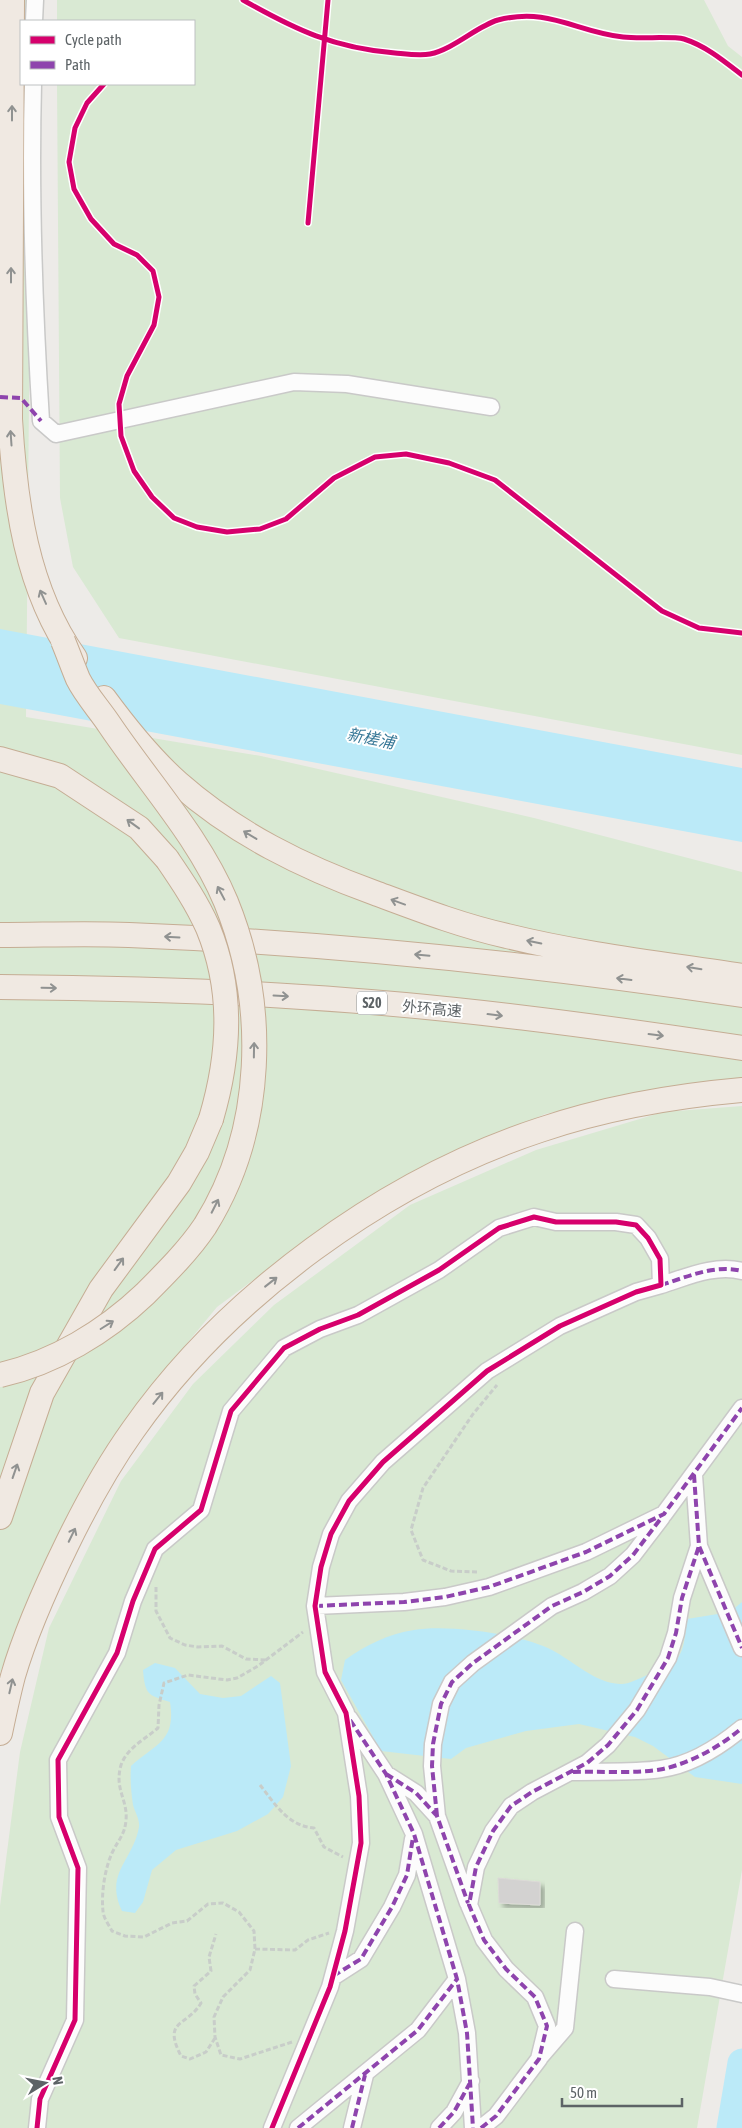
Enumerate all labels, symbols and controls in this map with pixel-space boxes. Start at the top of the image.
legend [20,20,195,85]
text: Cycle path [65,31,122,48]
text: Path [65,56,91,73]
one-way arrow [7,105,17,122]
one-way arrow [6,268,16,284]
one-way arrow [6,430,16,446]
one-way arrow [37,589,47,604]
water label: 新槎浦 [346,725,399,752]
one-way arrow [127,819,140,830]
one-way arrow [243,830,257,840]
one-way arrow [216,885,226,900]
one-way arrow [391,897,406,906]
one-way arrow [164,933,180,942]
one-way arrow [526,937,542,946]
one-way arrow [414,950,430,960]
one-way arrow [686,963,702,973]
one-way arrow [617,974,633,984]
one-way arrow [40,983,56,993]
one-way arrow [273,991,289,1000]
road number: S20 [357,991,387,1014]
street label: 外环高速 [401,997,463,1020]
one-way arrow [487,1010,503,1020]
one-way arrow [648,1030,664,1040]
one-way arrow [249,1042,259,1058]
one-way arrow [211,1199,220,1214]
one-way arrow [113,1258,124,1271]
one-way arrow [264,1276,277,1287]
one-way arrow [100,1320,114,1330]
one-way arrow [153,1392,164,1405]
one-way arrow [11,1463,20,1479]
one-way arrow [67,1528,77,1543]
one-way arrow [7,1678,16,1694]
north arrow [20,2058,70,2108]
text: N [49,2075,66,2086]
scale bar [562,2076,682,2108]
text: 50 m [570,2084,597,2101]

